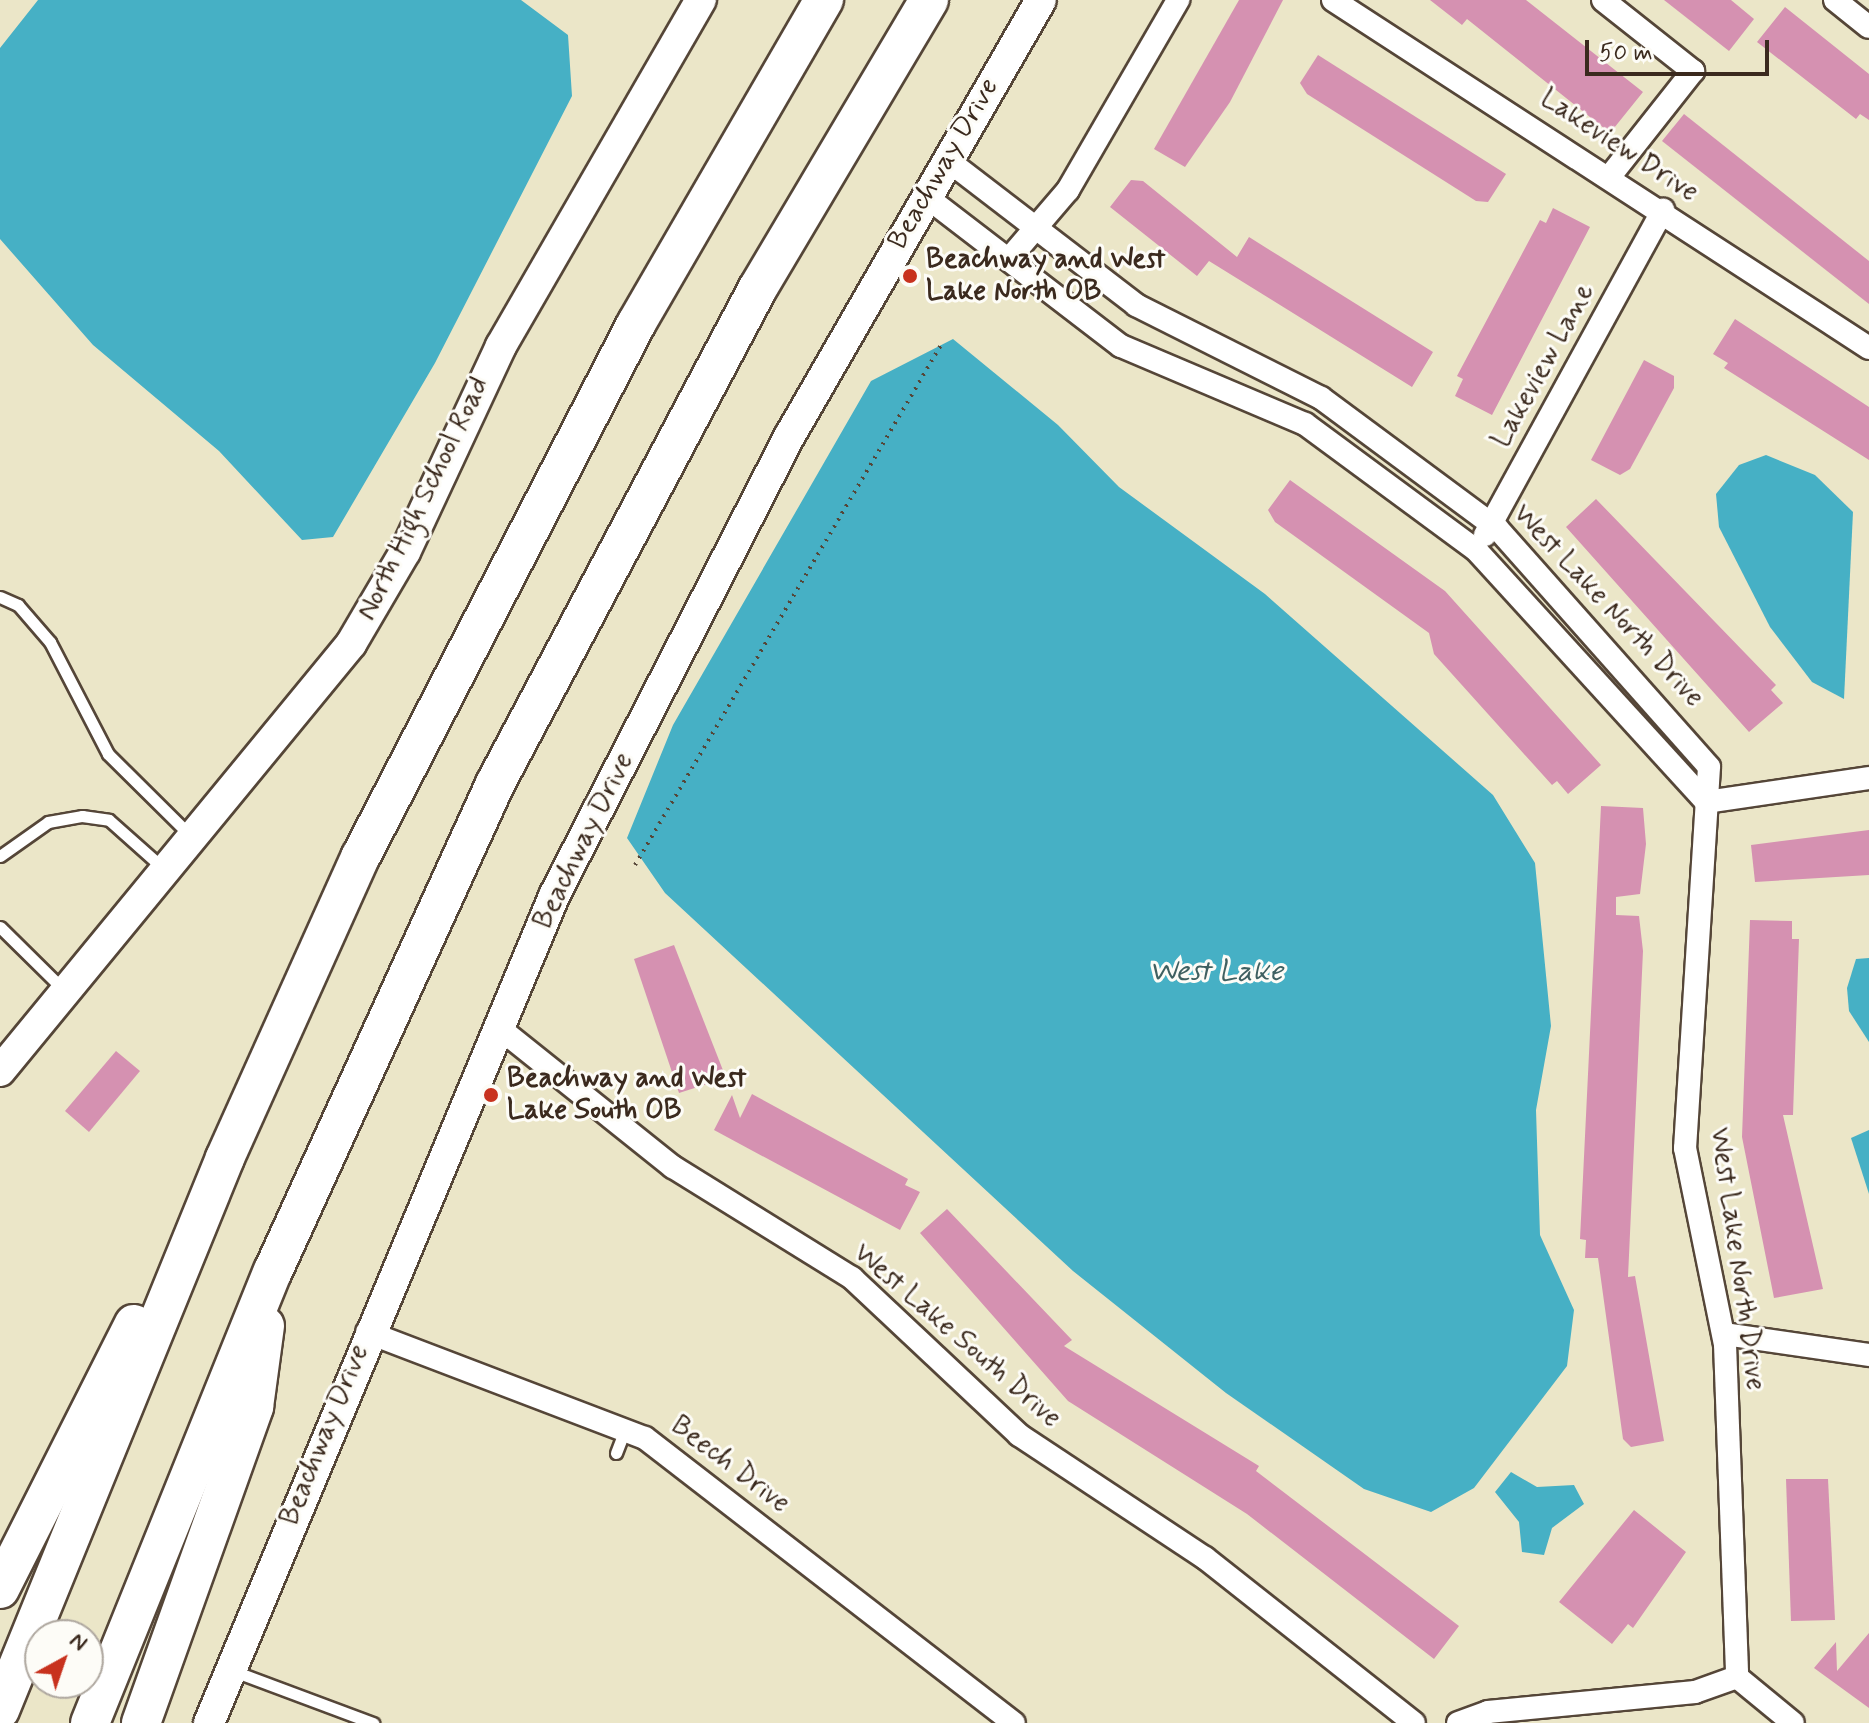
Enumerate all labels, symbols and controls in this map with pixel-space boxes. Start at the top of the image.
scale bar [1589,24,1773,74]
text: 50 m [1599,38,1653,69]
street label: Beachway Drive [882,73,1006,255]
street label: Lakeview Drive [1534,83,1704,209]
place label: Beachway and West Lake North OB [926,243,1162,309]
marker: Beachway and West Lake North OB [901,267,919,285]
street label: Lakeview Lane [1486,280,1602,452]
street label: North High School Road [350,372,498,626]
street label: West Lake North Drive [1505,497,1711,715]
street label: Beachway Drive [527,748,641,934]
water label: West Lake [1149,954,1283,990]
place label: Beachway and West Lake South OB [507,1062,743,1128]
marker: Beachway and West Lake South OB [482,1086,500,1104]
street label: West Lake North Drive [1702,1125,1772,1393]
street label: West Lake South Drive [847,1237,1067,1435]
street label: Beachway Drive [274,1341,376,1529]
street label: Beech Drive [664,1409,796,1521]
north arrow [24,1619,104,1699]
text: N [64,1627,93,1658]

